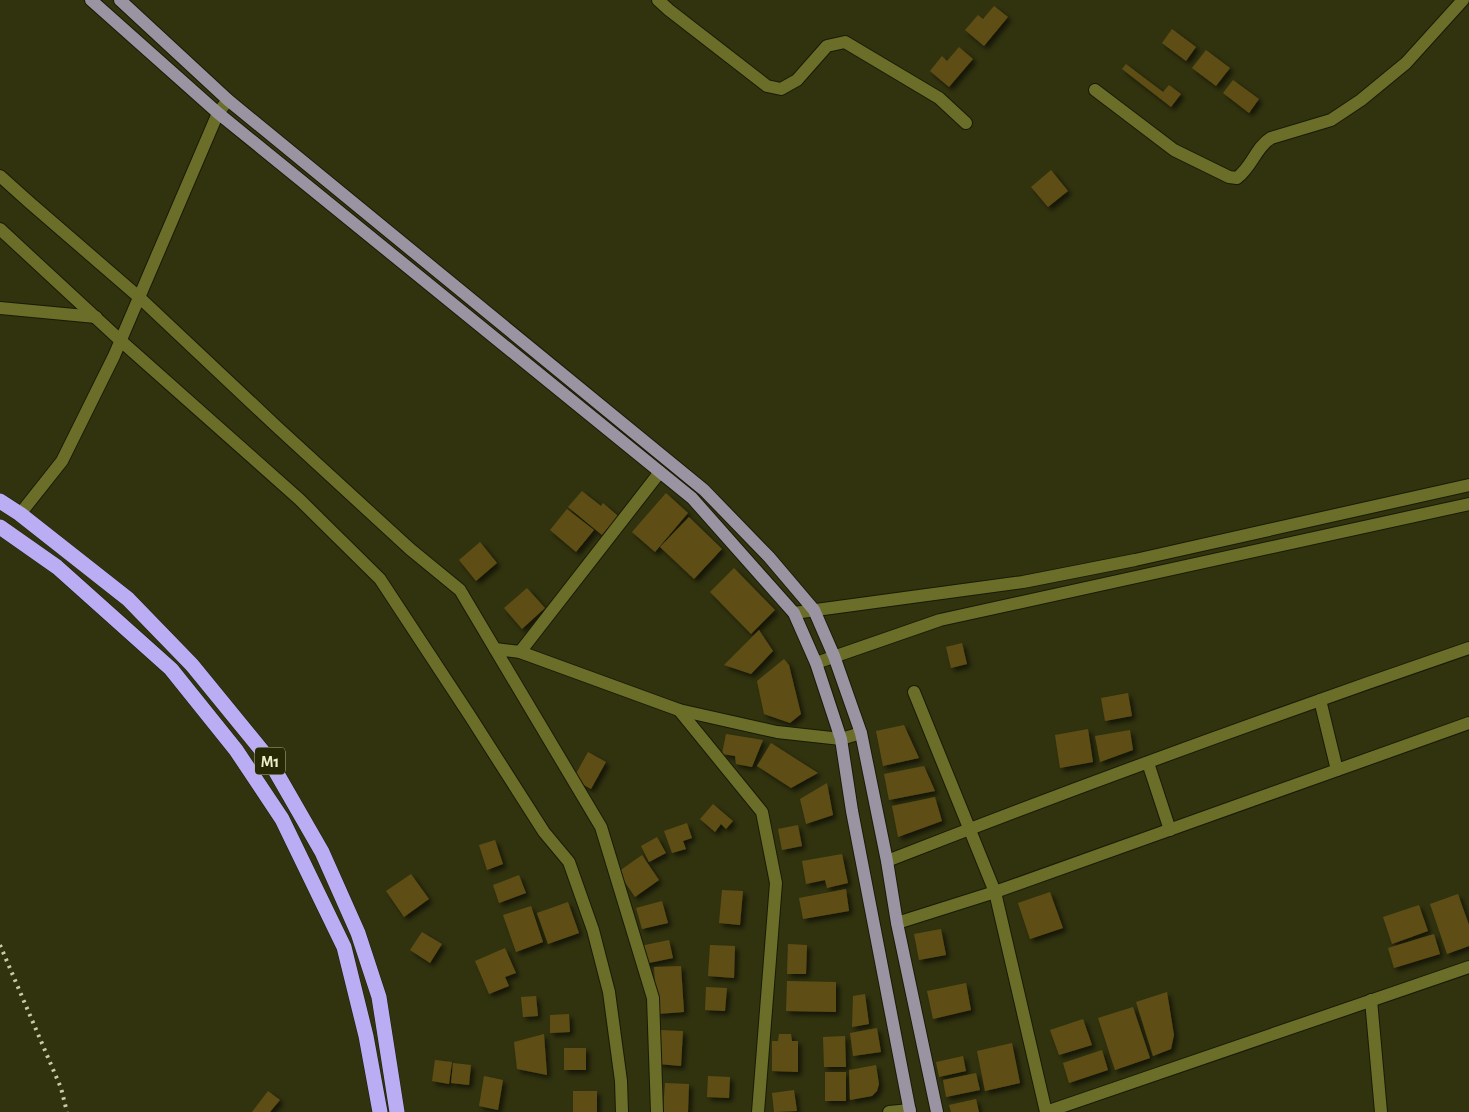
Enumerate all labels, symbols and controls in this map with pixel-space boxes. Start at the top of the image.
road number: M1 [255,748,285,774]

